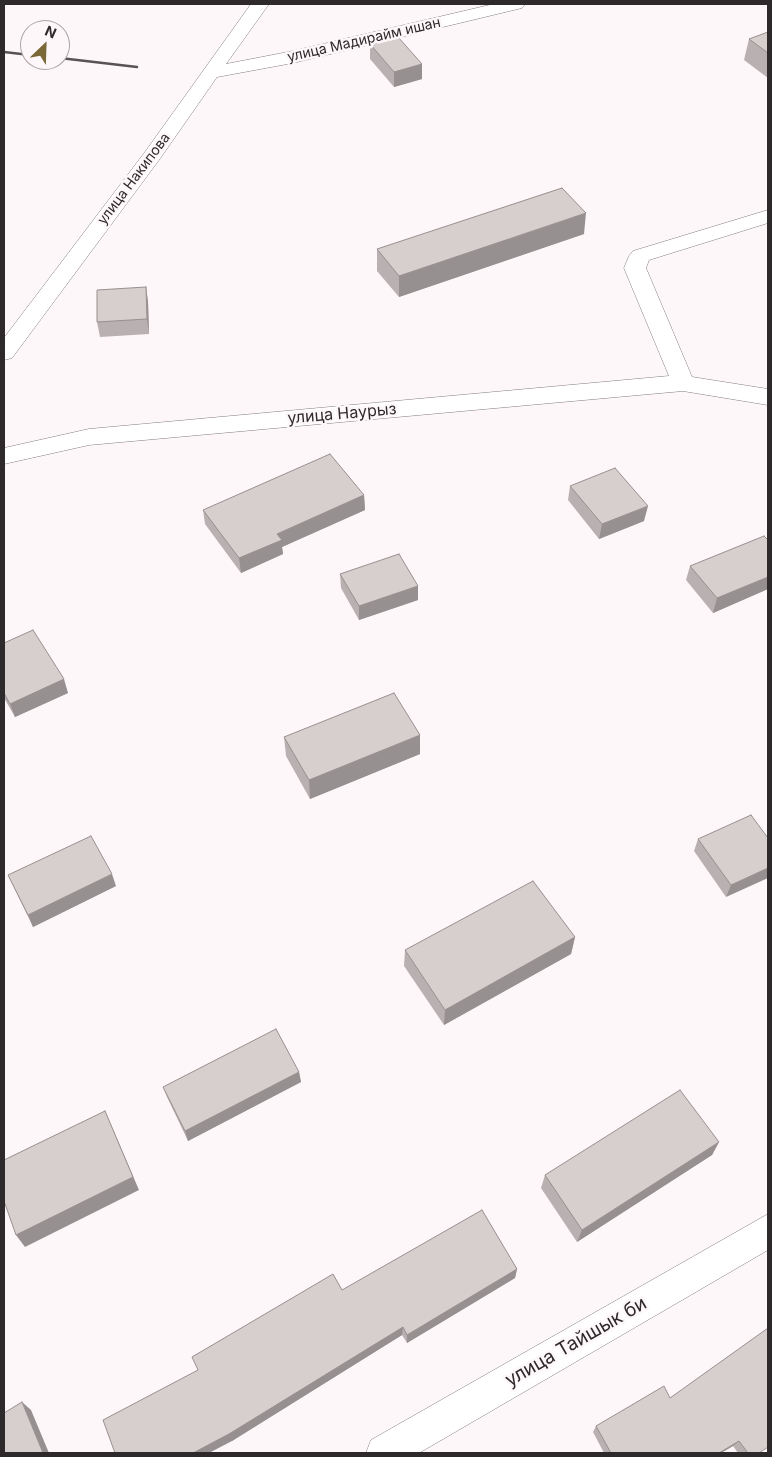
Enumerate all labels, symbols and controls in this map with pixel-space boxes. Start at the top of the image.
street label: улица Мадирайм ишан [286,14,442,66]
north arrow [20,20,70,70]
text: N [43,22,59,42]
street label: улица Накипова [94,130,174,228]
street label: улица Наурыз [287,400,397,428]
street label: улица Тайшык би [501,1292,651,1392]

